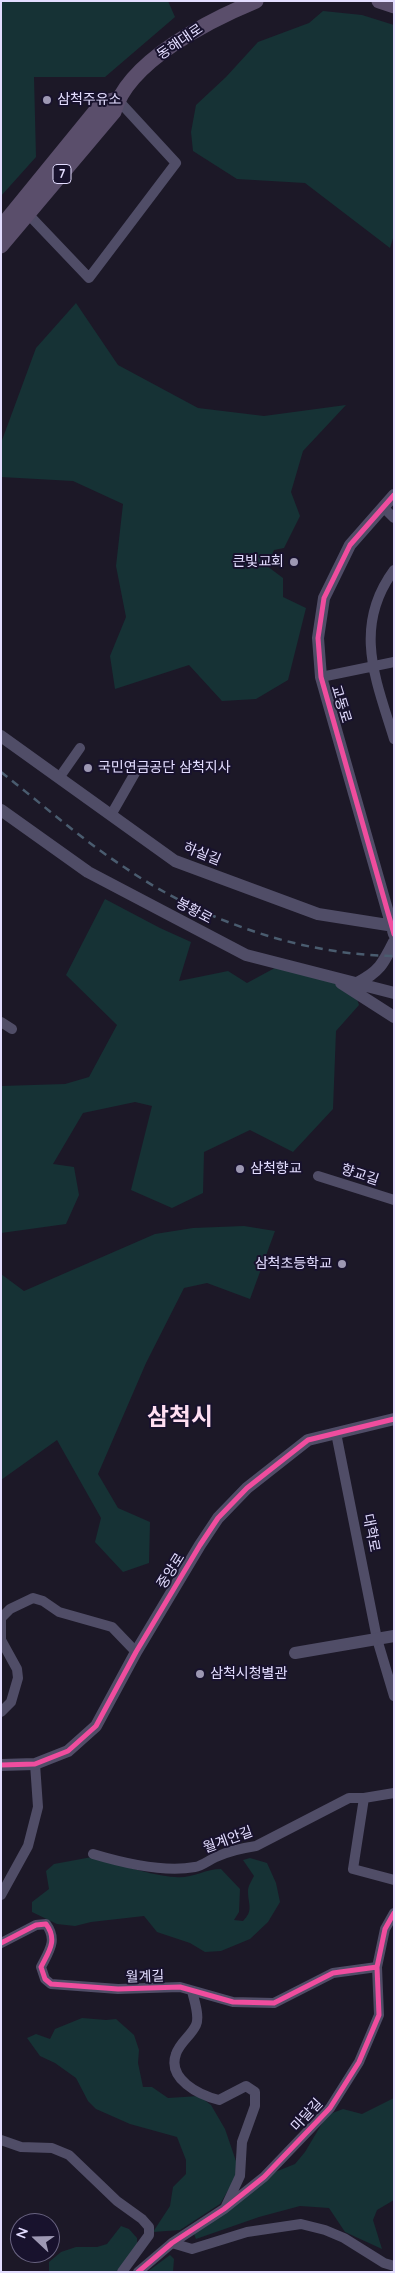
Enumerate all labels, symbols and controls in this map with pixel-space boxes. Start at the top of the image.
street label: 동해대로 [154,21,206,63]
place label: 삼척주유소 [57,92,121,108]
marker: 삼척주유소 [41,94,53,106]
road number: 7 [53,164,71,183]
place label: 큰빛교회 [232,554,284,570]
marker: 큰빛교회 [288,556,300,568]
street label: 교동로 [327,683,355,725]
place label: 국민연금공단 삼척지사 [98,760,231,776]
marker: 국민연금공단 삼척지사 [82,762,94,774]
street label: 하실길 [181,839,223,869]
street label: 봉황로 [173,895,215,927]
place label: 삼척향교 [250,1161,302,1177]
street label: 향교길 [339,1161,381,1189]
marker: 삼척향교 [234,1163,246,1175]
place label: 삼척초등학교 [255,1256,332,1272]
marker: 삼척초등학교 [336,1258,348,1270]
district label: 삼척시 [147,1404,213,1432]
street label: 대학로 [359,1512,383,1554]
street label: 중앙로 [154,1550,188,1592]
place label: 삼척시청별관 [210,1666,287,1682]
marker: 삼척시청별관 [194,1668,206,1680]
street label: 월계안길 [201,1823,255,1857]
street label: 월계길 [125,1968,165,1986]
street label: 마달길 [288,2095,326,2135]
north arrow [10,2213,60,2263]
text: N [12,2225,32,2241]

